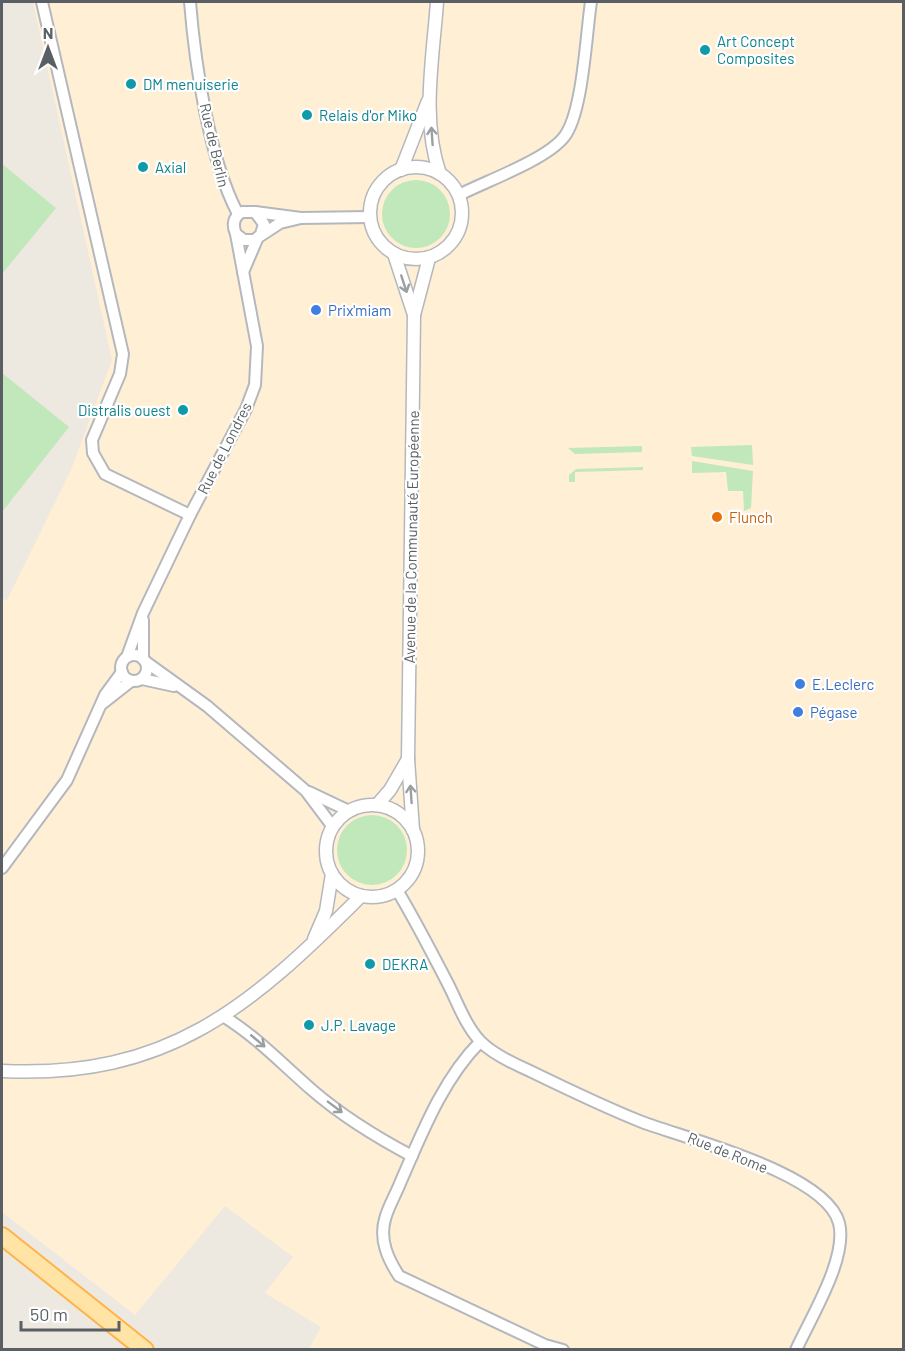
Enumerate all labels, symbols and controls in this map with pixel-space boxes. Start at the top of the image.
north arrow [18,18,78,78]
text: N [43,23,53,42]
place label: Art Concept Composites [717,32,795,67]
marker: Art Concept Composites [698,43,712,57]
place label: DM menuiserie [143,75,239,93]
marker: DM menuiserie [124,77,138,91]
street label: Rue de Berlin [197,101,233,189]
place label: Relais d'or Miko [319,106,417,124]
marker: Relais d'or Miko [300,108,314,122]
one-way arrow [426,126,437,146]
place label: Axial [155,158,186,176]
marker: Axial [136,160,150,174]
one-way arrow [400,274,411,293]
place label: Prix'miam [328,301,391,319]
marker: Prix'miam [309,303,323,317]
street label: Rue de Londres [193,399,255,497]
place label: Distralis ouest [78,401,171,419]
marker: Distralis ouest [176,403,190,417]
street label: Avenue de la Communauté Européenne [400,410,422,664]
place label: Flunch [729,508,773,526]
marker: Flunch [710,510,724,524]
place label: E.Leclerc [812,675,874,693]
marker: E.Leclerc [793,677,807,691]
place label: Pégase [810,703,858,721]
marker: Pégase [791,705,805,719]
one-way arrow [405,785,416,805]
place label: DEKRA [382,955,428,973]
marker: DEKRA [363,957,377,971]
place label: J.P. Lavage [321,1016,396,1034]
marker: J.P. Lavage [302,1018,316,1032]
one-way arrow [250,1034,265,1048]
one-way arrow [327,1101,343,1113]
street label: Rue de Rome [685,1128,771,1176]
scale bar [21,1294,118,1332]
text: 50 m [30,1303,68,1325]

